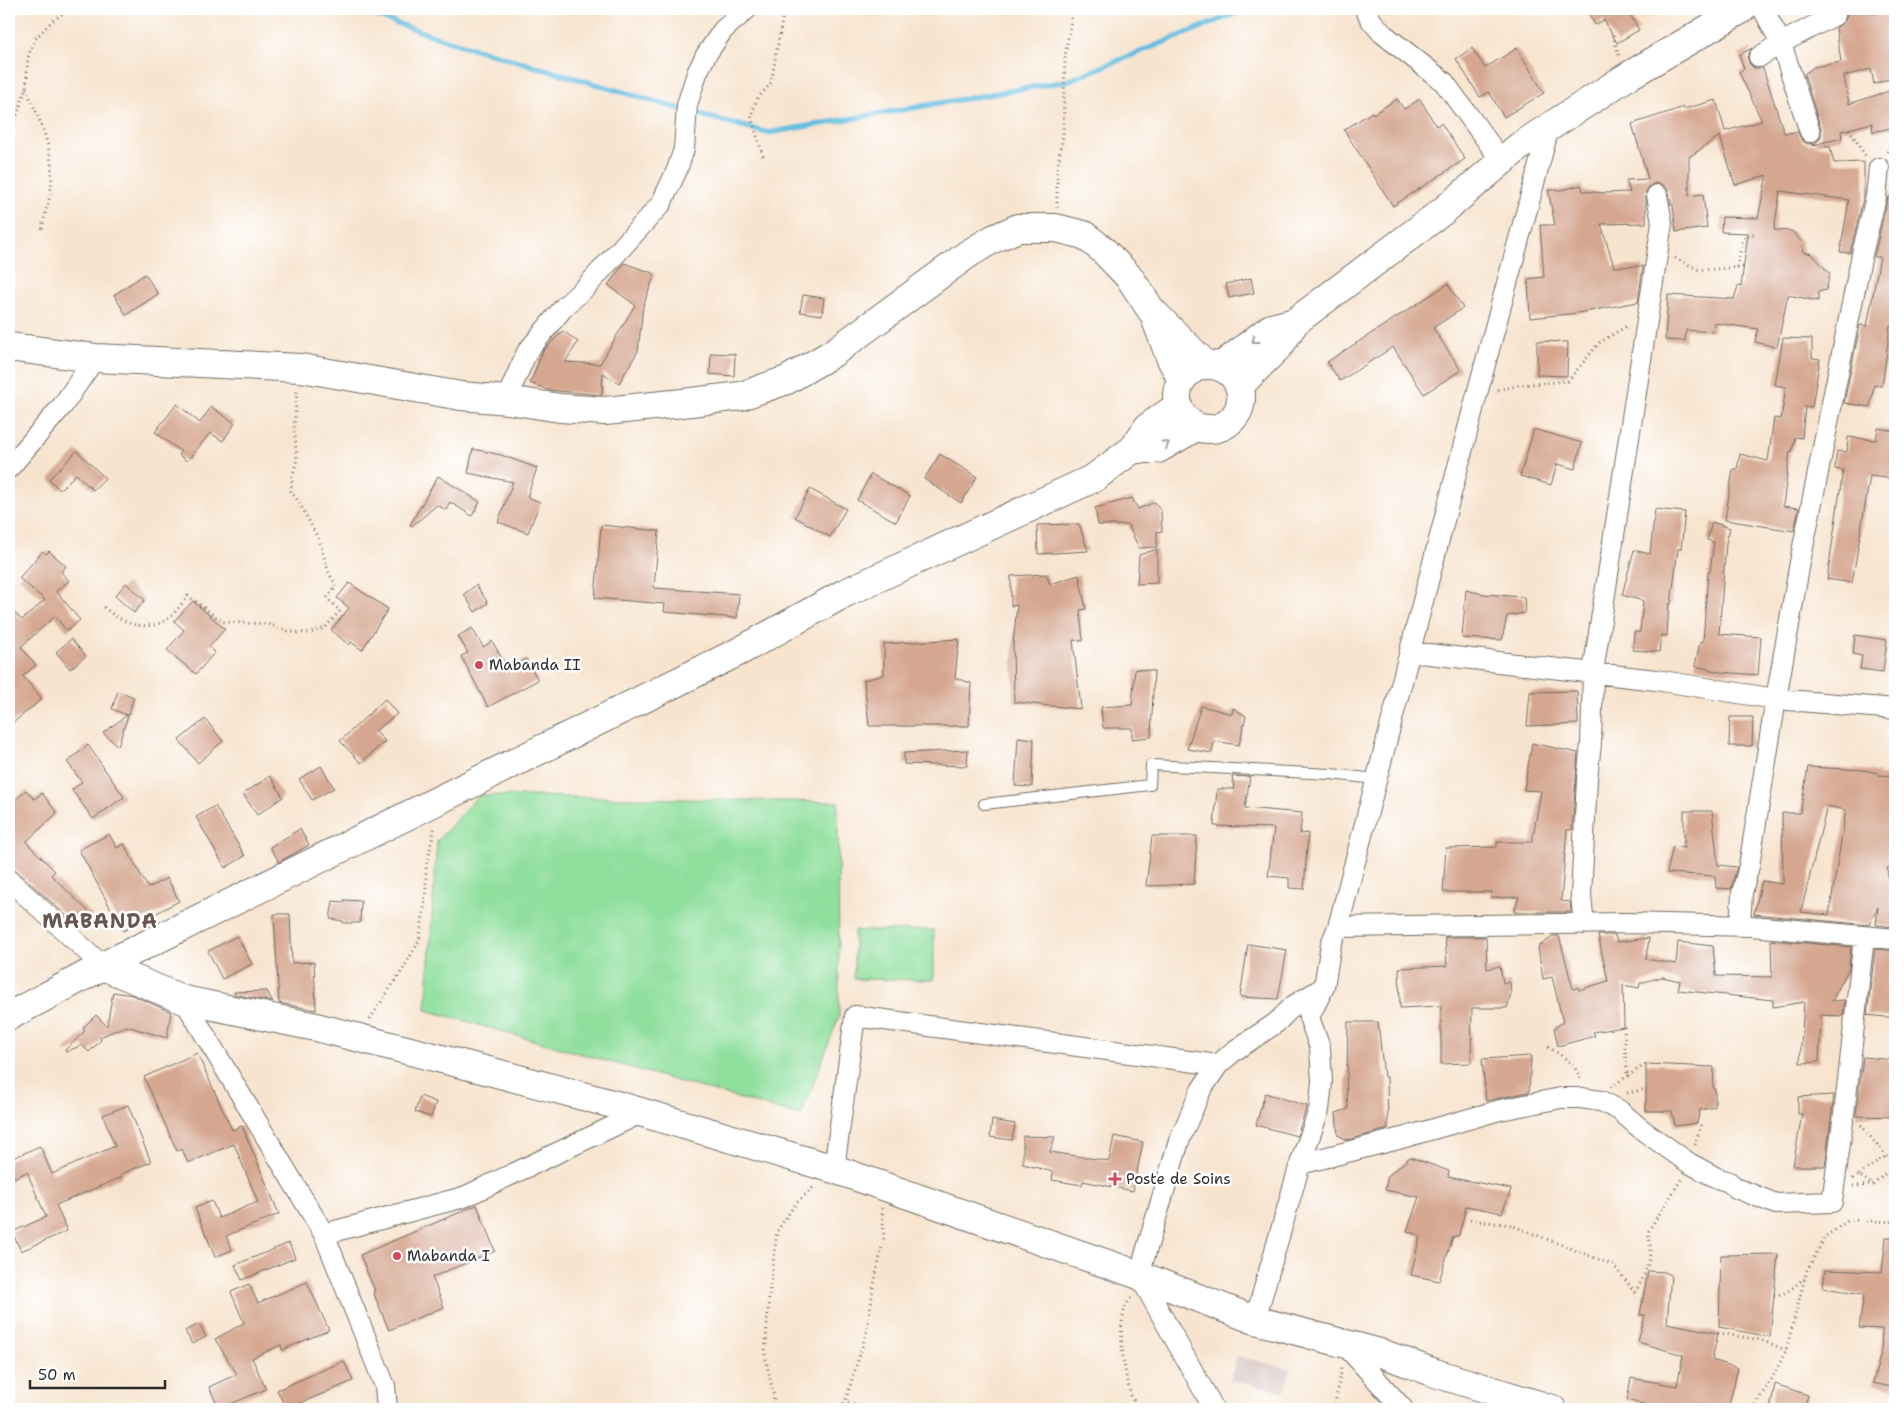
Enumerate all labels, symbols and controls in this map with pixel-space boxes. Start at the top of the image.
one-way arrow [1252,335,1261,343]
one-way arrow [1161,441,1170,451]
place label: Mabanda II [489,655,581,675]
marker: Mabanda II [473,659,485,671]
district label: MABANDA [42,908,158,934]
place label: Poste de Soins [1126,1169,1231,1189]
marker: Poste de Soins [1108,1172,1122,1186]
place label: Mabanda I [407,1246,490,1266]
marker: Mabanda I [391,1250,403,1262]
scale bar [30,1358,165,1390]
text: 50 m [38,1365,76,1385]

